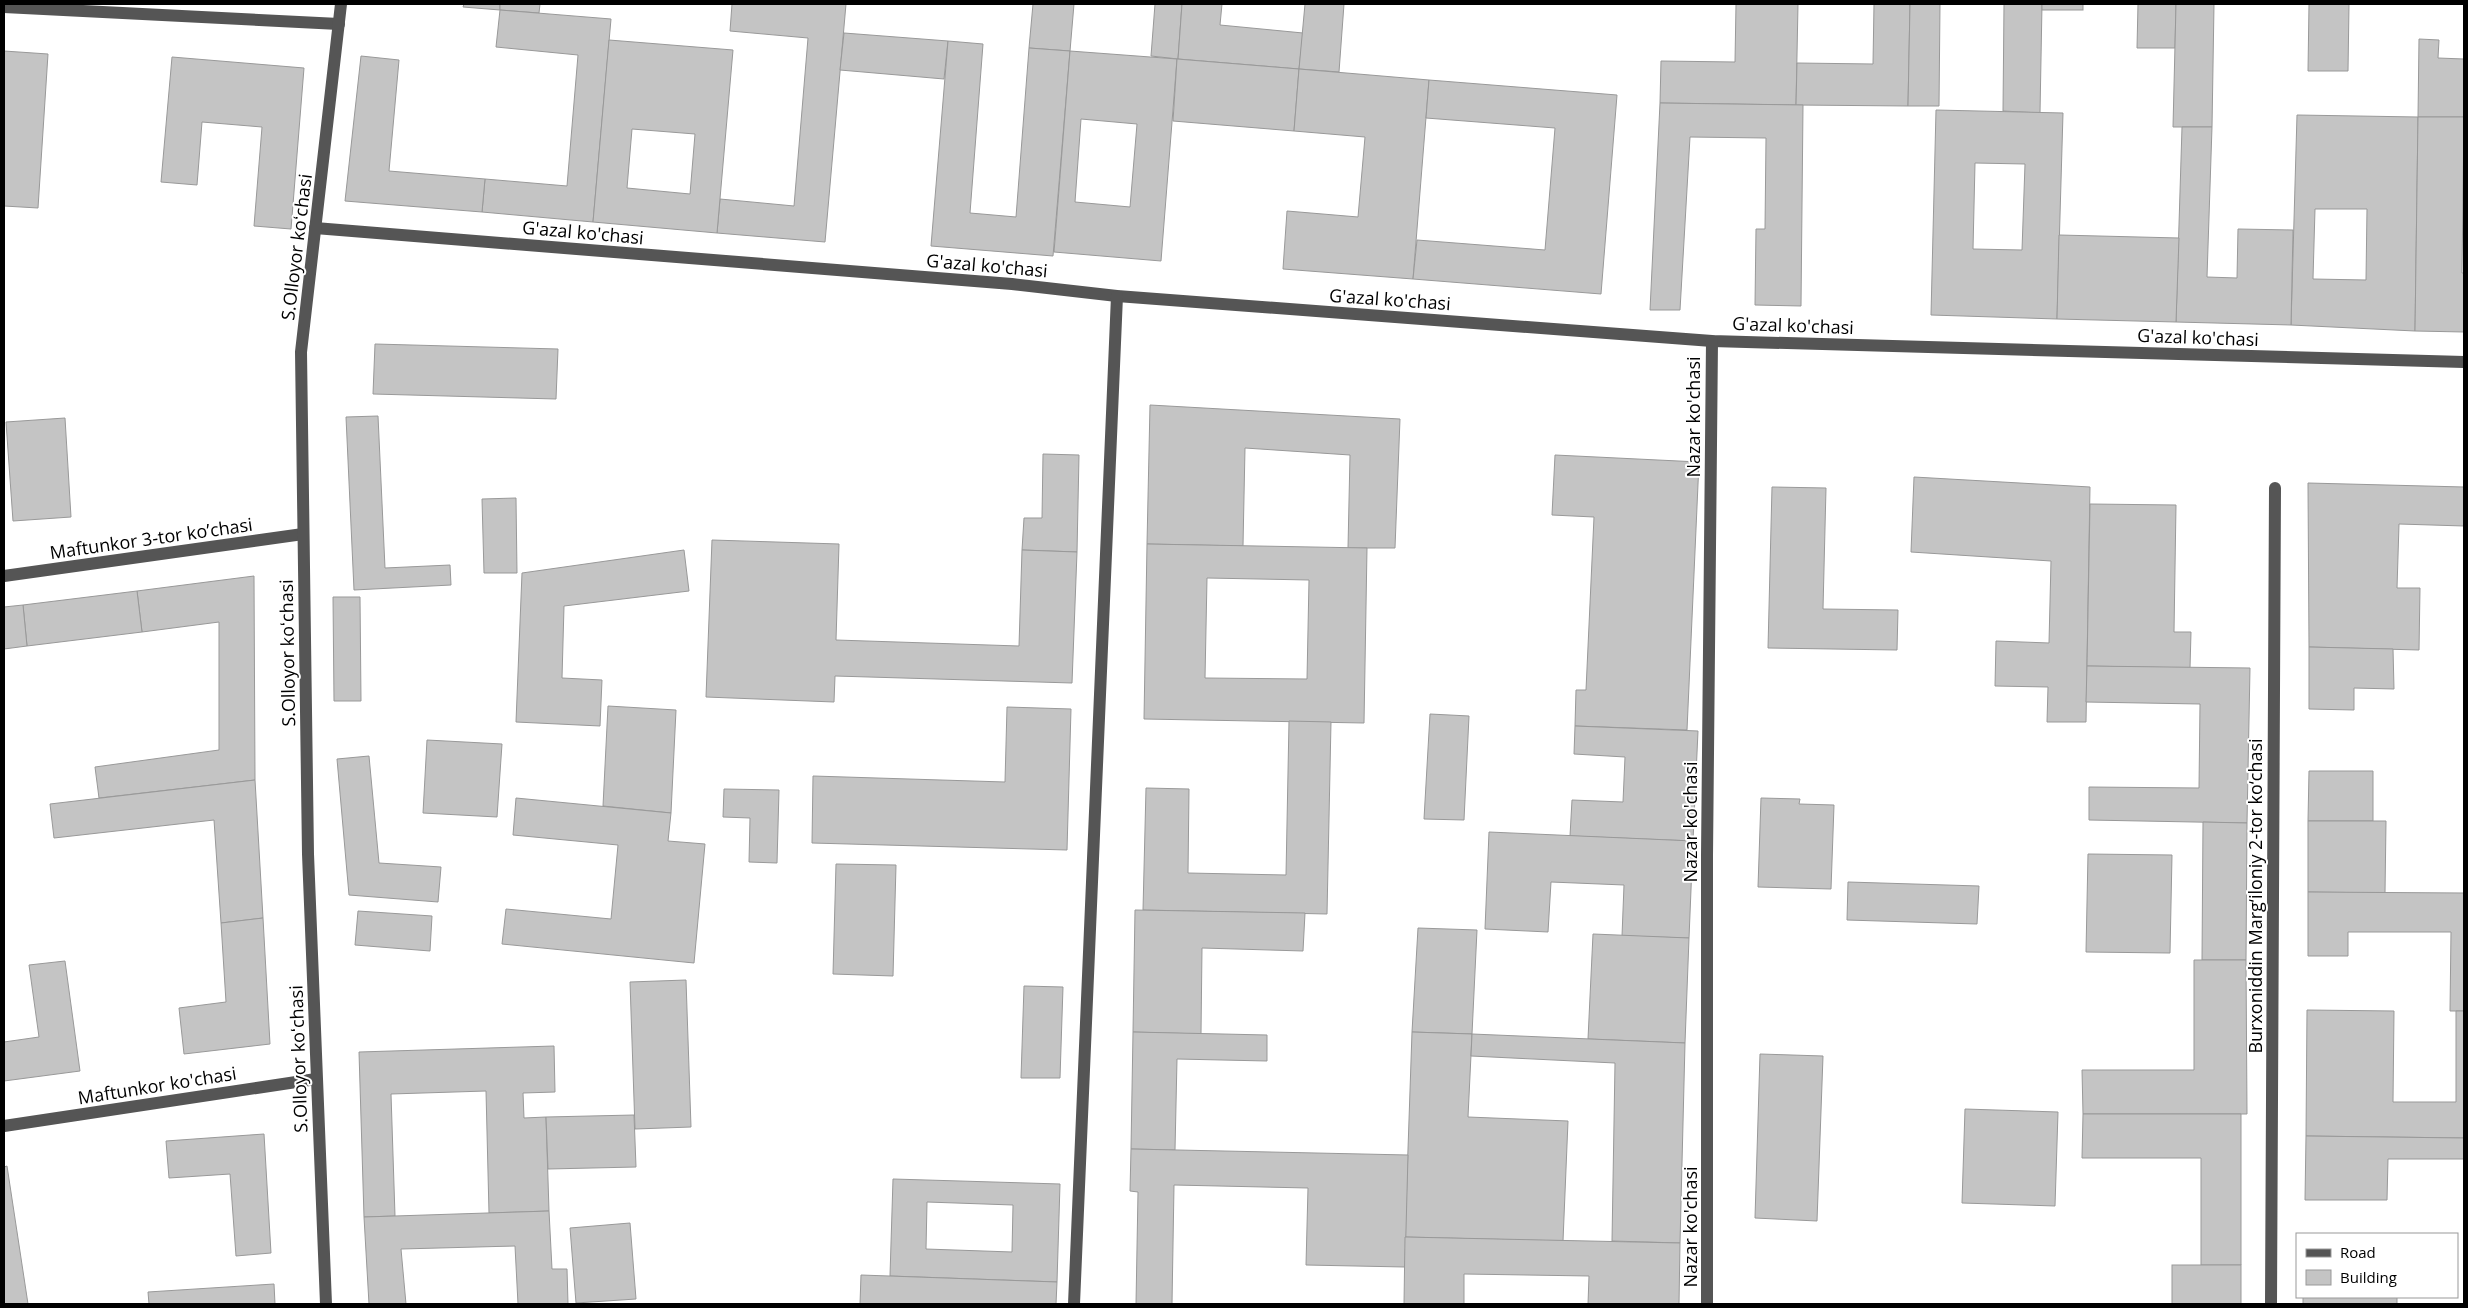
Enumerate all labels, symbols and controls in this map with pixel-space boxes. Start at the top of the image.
street label: S.Olloyor koʻchasi [275,172,317,322]
street label: G'azal ko'chasi [521,215,645,249]
street label: G'azal ko'chasi [925,248,1049,282]
street label: G'azal ko'chasi [1328,283,1452,315]
street label: G'azal ko'chasi [1732,311,1854,339]
street label: G'azal ko'chasi [2137,323,2259,351]
street label: Nazar ko'chasi [1681,356,1705,478]
street label: Maftunkor 3-tor koʼchasi [48,512,254,564]
street label: S.Olloyor koʻchasi [274,579,300,727]
street label: Burxoniddin Marg‘iloniy 2-tor ko‘chasi [2243,738,2267,1054]
street label: Nazar ko'chasi [1678,761,1702,883]
street label: S.Olloyor koʻchasi [283,985,313,1133]
street label: Maftunkor ko'chasi [76,1061,238,1109]
street label: Nazar ko'chasi [1678,1166,1702,1288]
legend [2296,1233,2458,1298]
text: Road [2340,1242,2376,1262]
text: Building [2340,1267,2397,1287]

